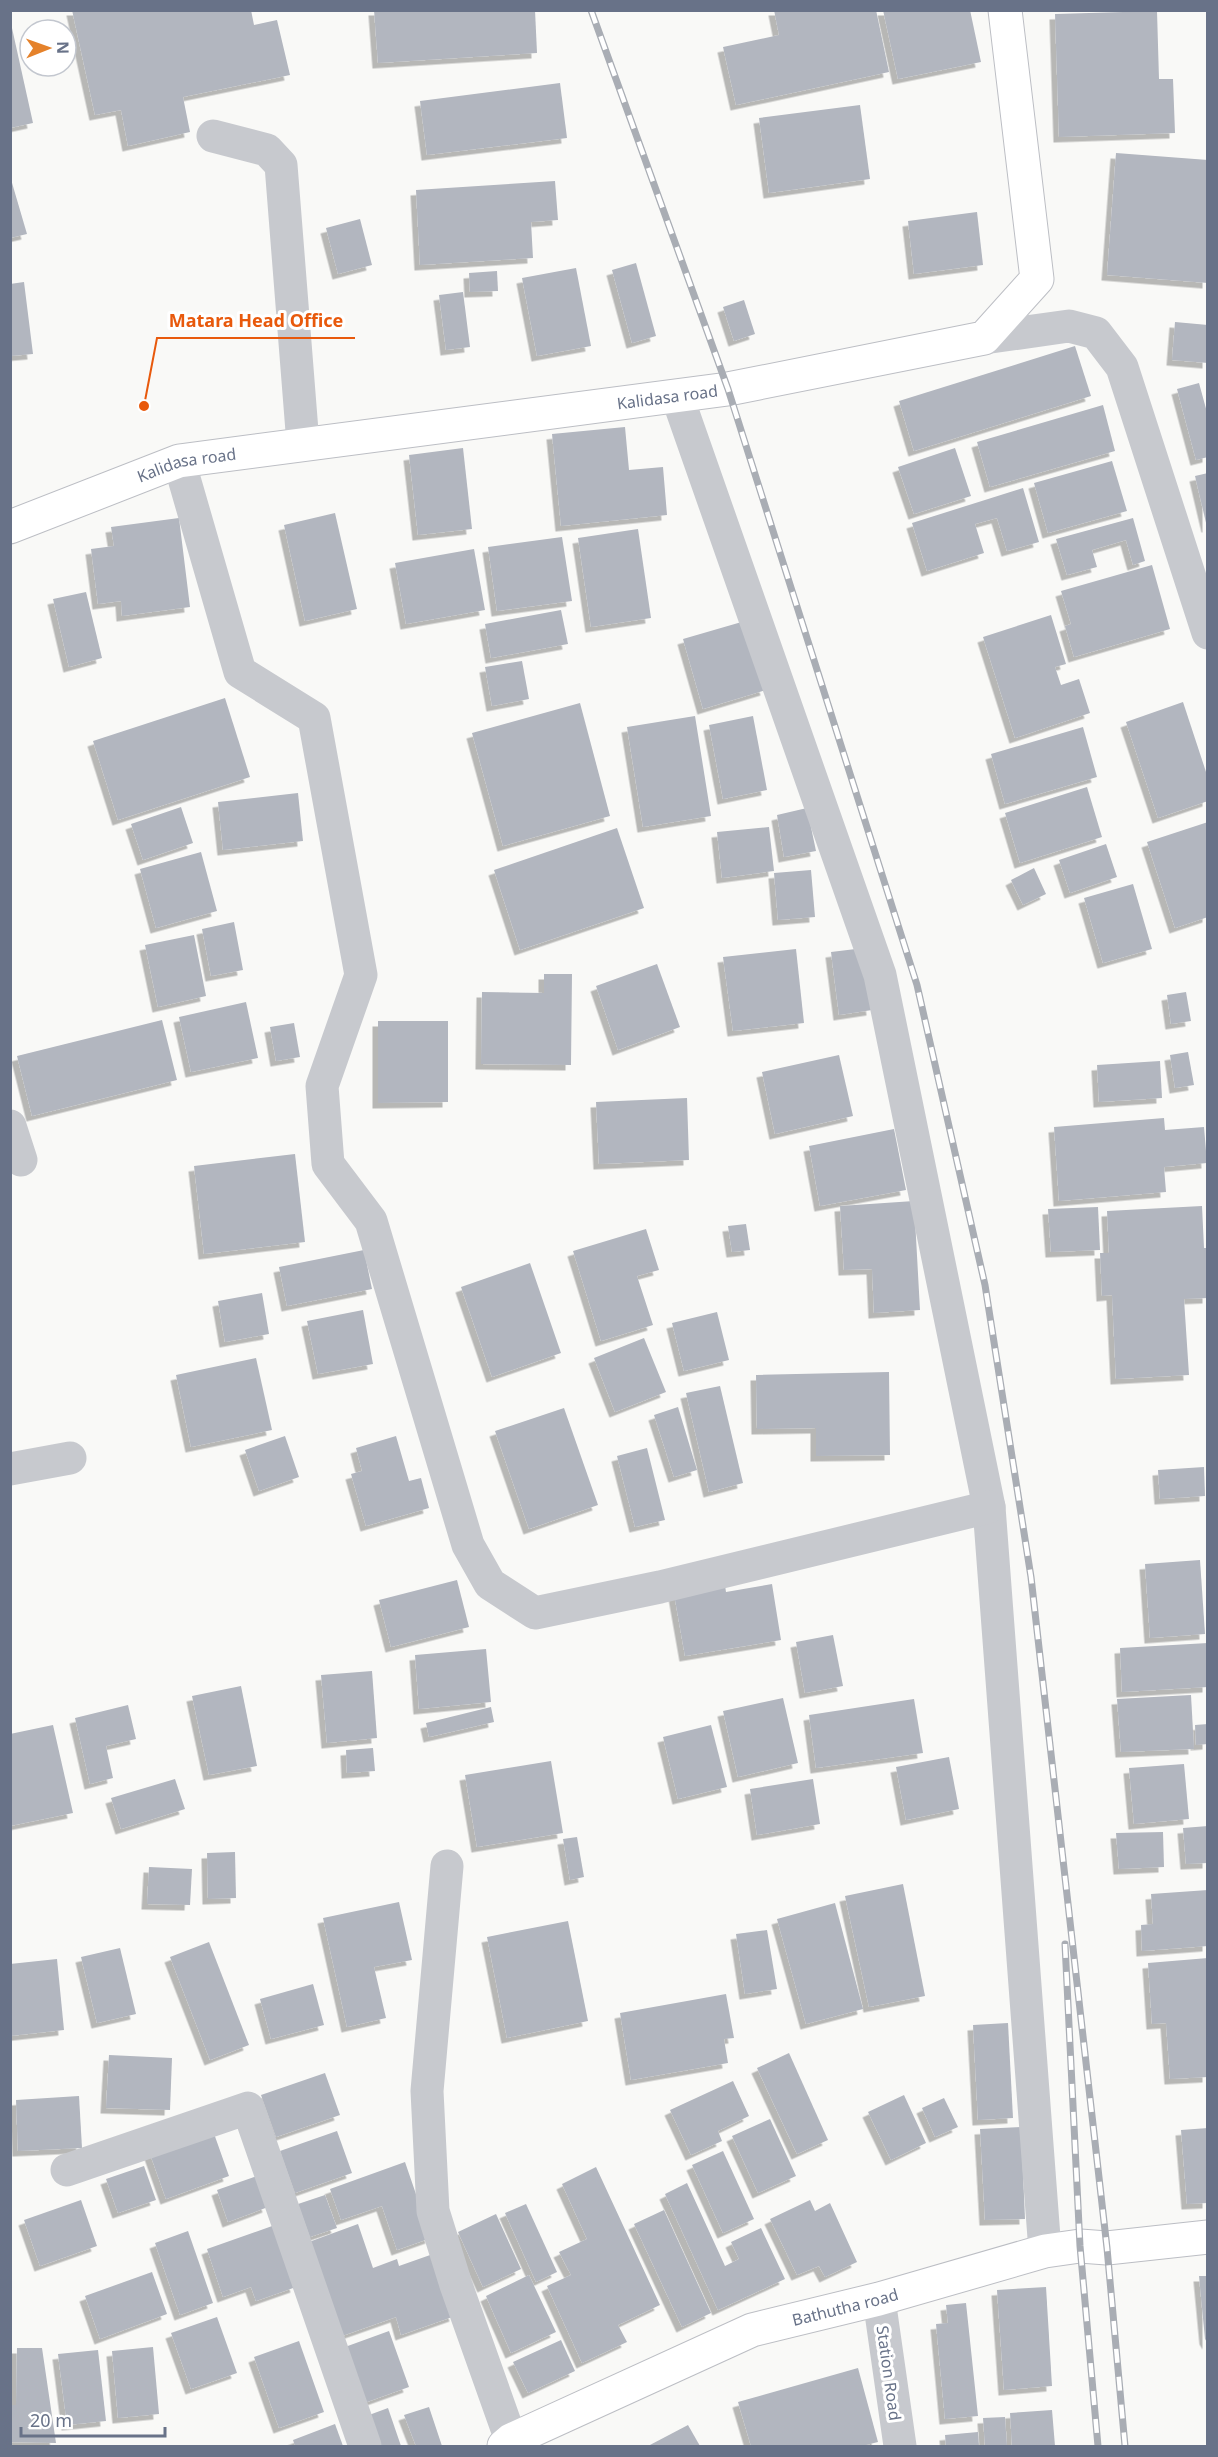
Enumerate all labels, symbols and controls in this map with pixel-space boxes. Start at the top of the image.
north arrow [18,18,78,78]
text: N [52,41,74,54]
callout: Matara Head Office [157,302,355,338]
text: Matara Head Office [169,308,343,332]
street label: Kalidasa road [616,379,719,414]
street label: Kalidasa road [134,443,237,487]
street label: Bathutha road [790,2283,901,2331]
street label: Station Road [871,2324,907,2422]
scale bar [21,2400,165,2438]
text: 20 m [30,2408,72,2432]

